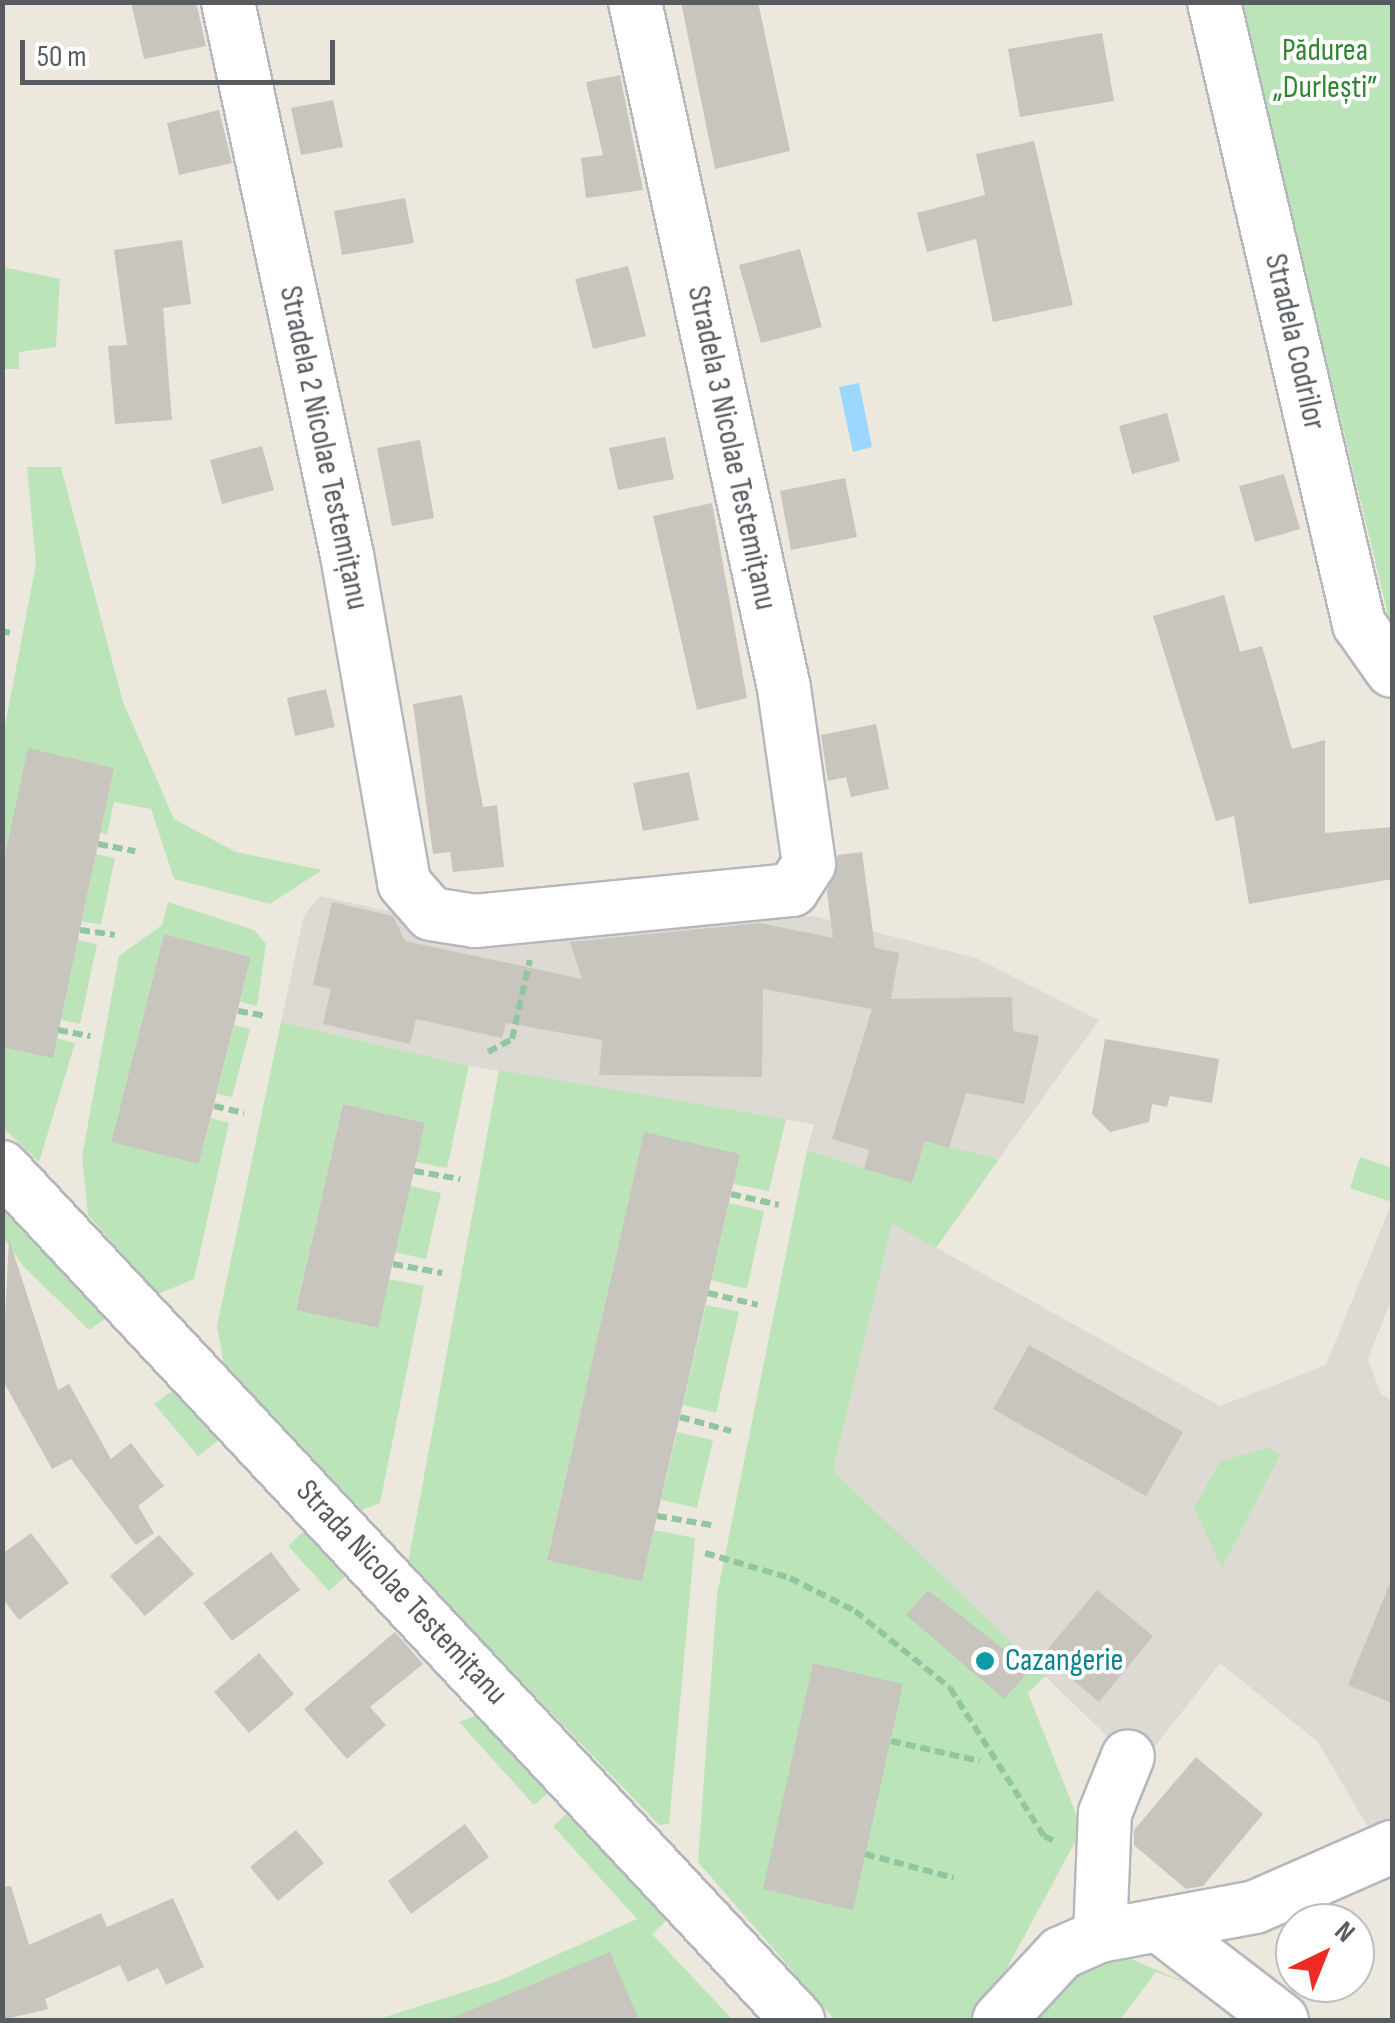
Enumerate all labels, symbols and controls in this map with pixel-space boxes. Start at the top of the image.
scale bar [25,20,340,82]
park label: Pădurea „Durlești” [1272,33,1378,108]
text: 50 m [37,39,86,75]
street label: Stradela Codrilor [1255,250,1333,434]
street label: Stradela 2 Nicolae Testemițanu [270,283,376,613]
street label: Stradela 3 Nicolae Testemițanu [678,283,784,613]
street label: Strada Nicolae Testemițanu [287,1473,515,1713]
place label: Cazangerie [1005,1642,1123,1680]
marker: Cazangerie [974,1650,996,1672]
north arrow [1275,1903,1375,2003]
text: N [1328,1915,1361,1949]

